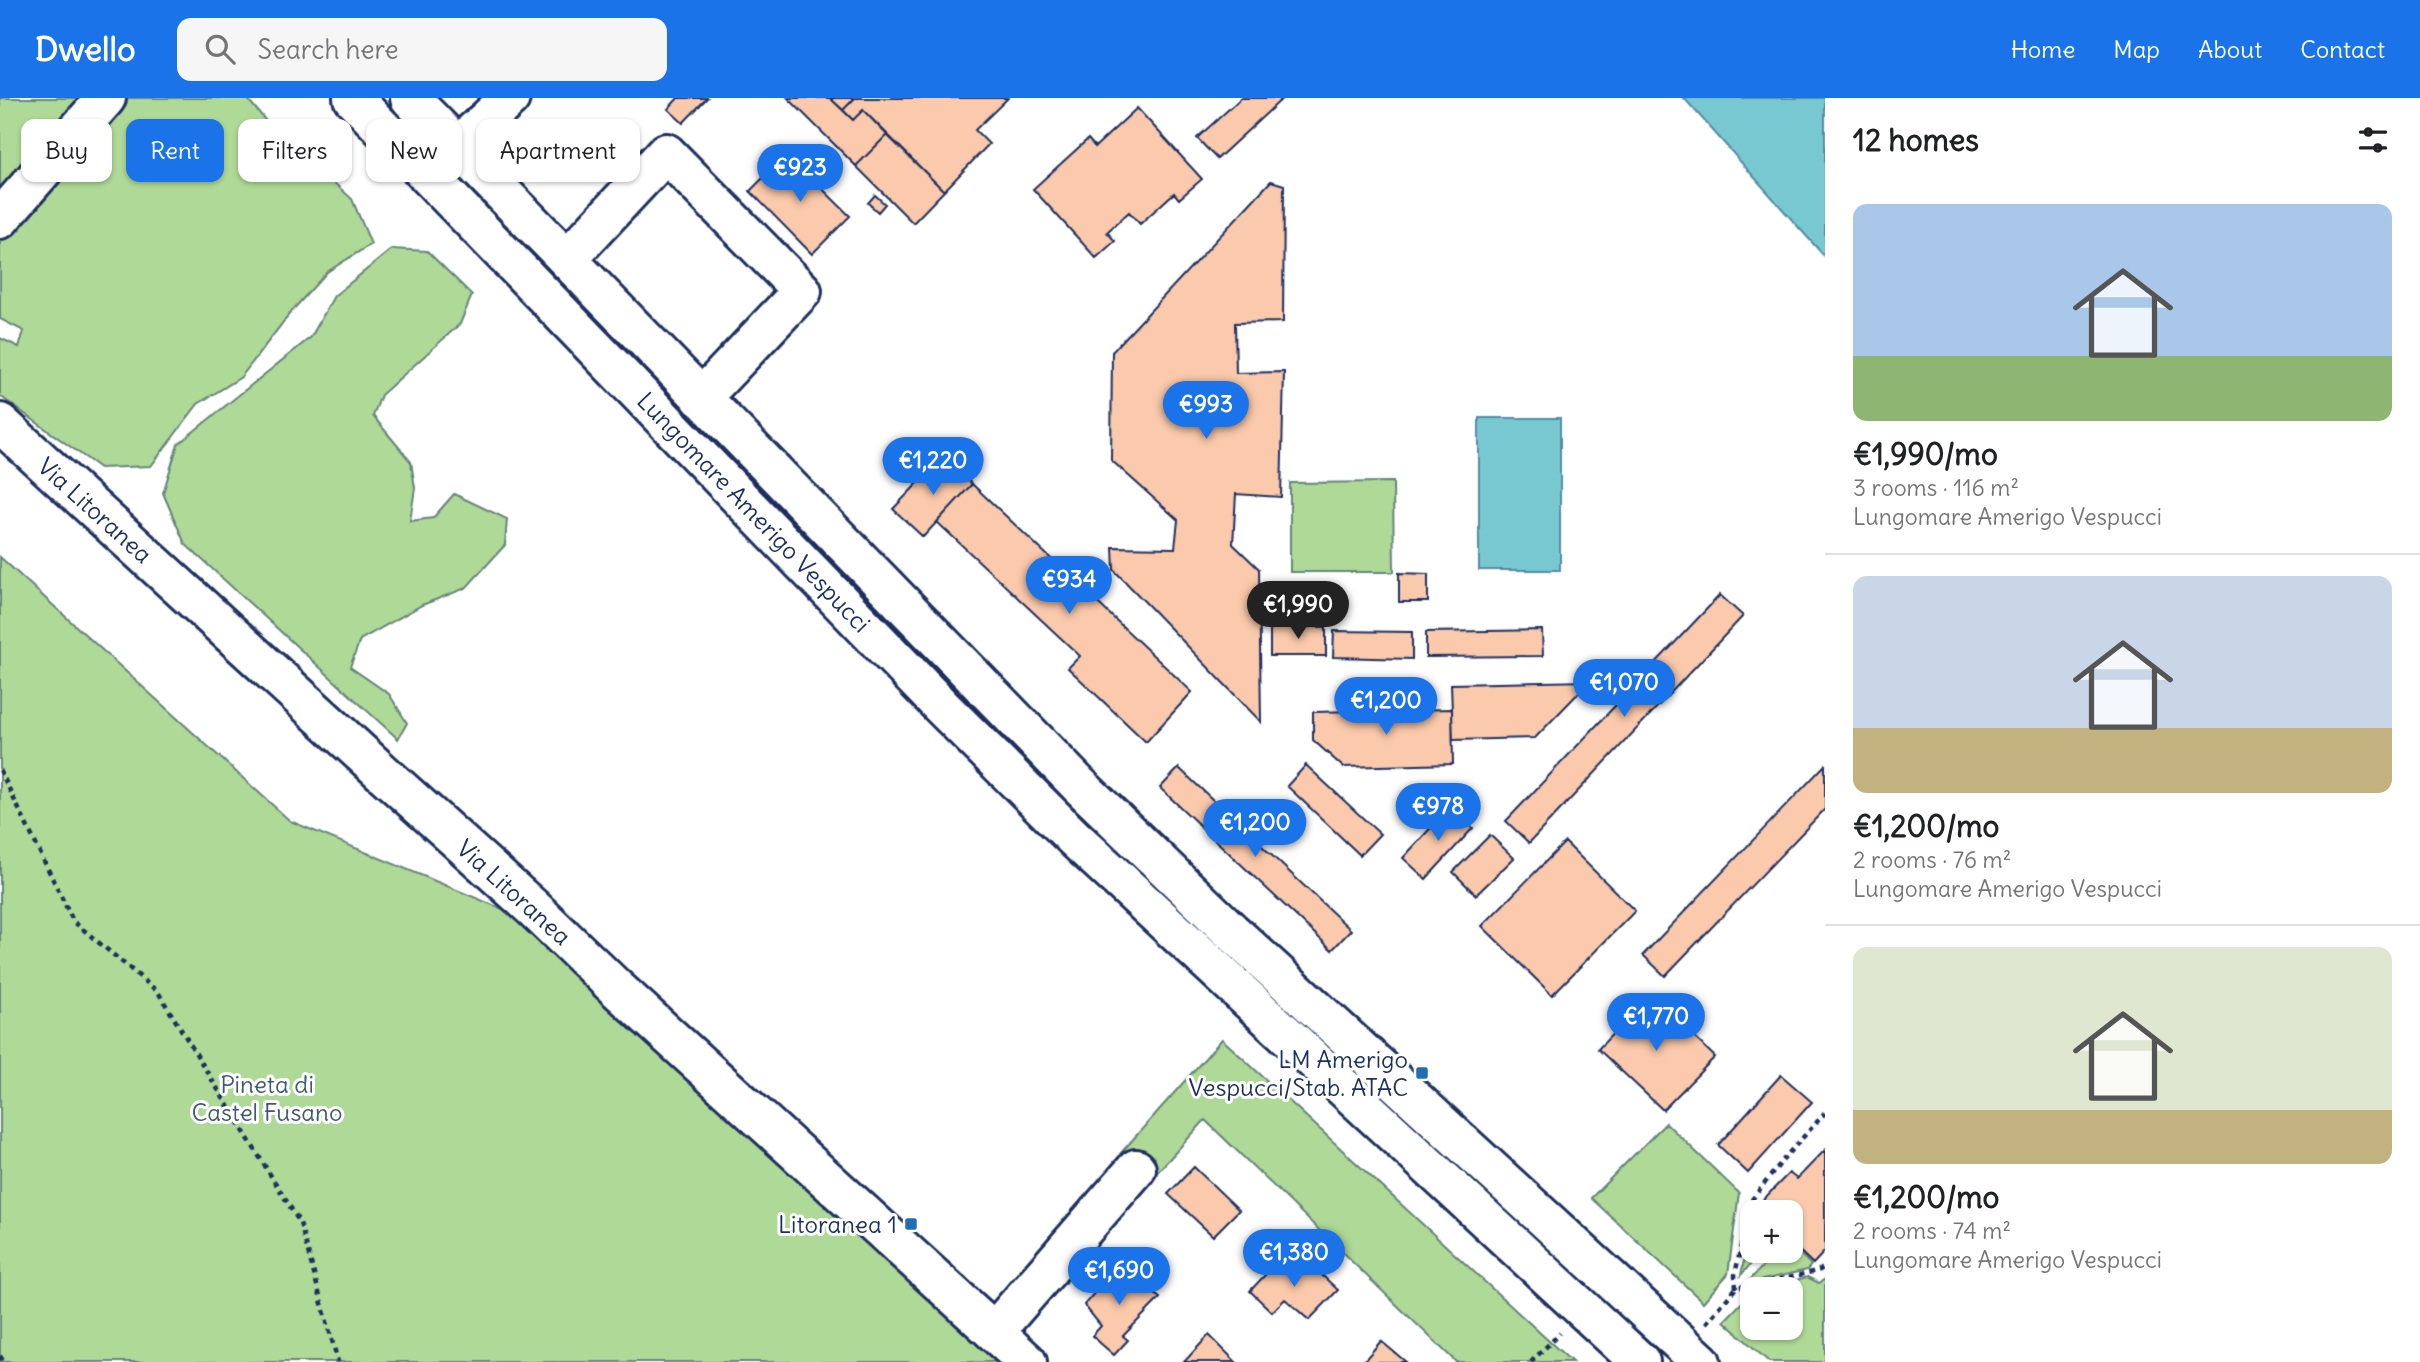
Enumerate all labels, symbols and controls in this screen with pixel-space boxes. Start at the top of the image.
search box [177,18,667,81]
text: Dwello [35,28,135,70]
icon: search [201,30,239,68]
text: Search here [257,33,398,66]
text: Home [2011,34,2075,64]
text: Map [2113,34,2160,64]
text: About [2198,34,2262,64]
text: Contact [2300,34,2385,64]
chip: Buy [21,119,112,182]
chip: Rent [126,119,224,182]
chip: Filters [238,119,352,182]
chip: New [366,119,462,182]
chip: Apartment [476,119,640,182]
text: 12 homes [1853,121,1979,159]
icon: filters [2354,121,2392,159]
pin: €923 [759,144,841,204]
text: €923 [773,152,827,181]
icon: home [2060,250,2186,376]
pin: €993 [1165,382,1247,441]
street label: Lungomare Amerigo Vespucci [631,386,877,638]
text: €993 [1179,389,1233,418]
text: €1,990/mo [1853,435,1998,473]
pin: €1,220 [876,438,990,497]
text: €1,220 [899,445,967,474]
street label: Via Litoranea [32,451,158,569]
text: 3 rooms · 116 m² [1853,473,2019,502]
text: Lungomare Amerigo Vespucci [1853,502,2162,531]
pin: €934 [1028,556,1110,616]
text: €934 [1042,564,1096,593]
pin: €1,990 [1241,582,1355,641]
text: €1,990 [1263,589,1333,618]
icon: home [2060,622,2186,748]
pin: €1,070 [1567,660,1681,719]
text: €1,070 [1589,667,1659,696]
pin: €1,200 [1329,678,1443,737]
text: €1,200 [1350,685,1422,714]
pin: €978 [1397,784,1479,843]
text: €978 [1412,791,1464,820]
pin: €1,200 [1198,800,1312,859]
text: €1,200 [1219,807,1291,836]
text: €1,200/mo [1853,807,1999,845]
street label: Via Litoranea [451,833,577,951]
text: 2 rooms · 76 m² [1853,845,2011,874]
text: Lungomare Amerigo Vespucci [1853,874,2162,903]
pin: €1,770 [1599,993,1713,1053]
icon: home [2060,993,2186,1119]
text: €1,770 [1623,1001,1689,1030]
place label: LM Amerigo Vespucci/Stab. ATAC [1189,1044,1408,1102]
marker: LM Amerigo Vespucci/Stab. ATAC [1414,1065,1430,1081]
park label: Pineta di Castel Fusano [192,1069,342,1127]
text: €1,200/mo [1853,1178,1999,1216]
map controls [1740,1200,1803,1340]
button: + [1740,1200,1803,1263]
place label: Litoranea 1 [778,1209,897,1239]
marker: Litoranea 1 [903,1216,919,1232]
text: 2 rooms · 74 m² [1853,1216,2011,1245]
pin: €1,380 [1237,1230,1351,1289]
text: €1,380 [1259,1237,1329,1266]
text: Lungomare Amerigo Vespucci [1853,1245,2162,1274]
pin: €1,690 [1062,1248,1176,1307]
text: €1,690 [1084,1255,1154,1284]
button: − [1740,1277,1803,1340]

